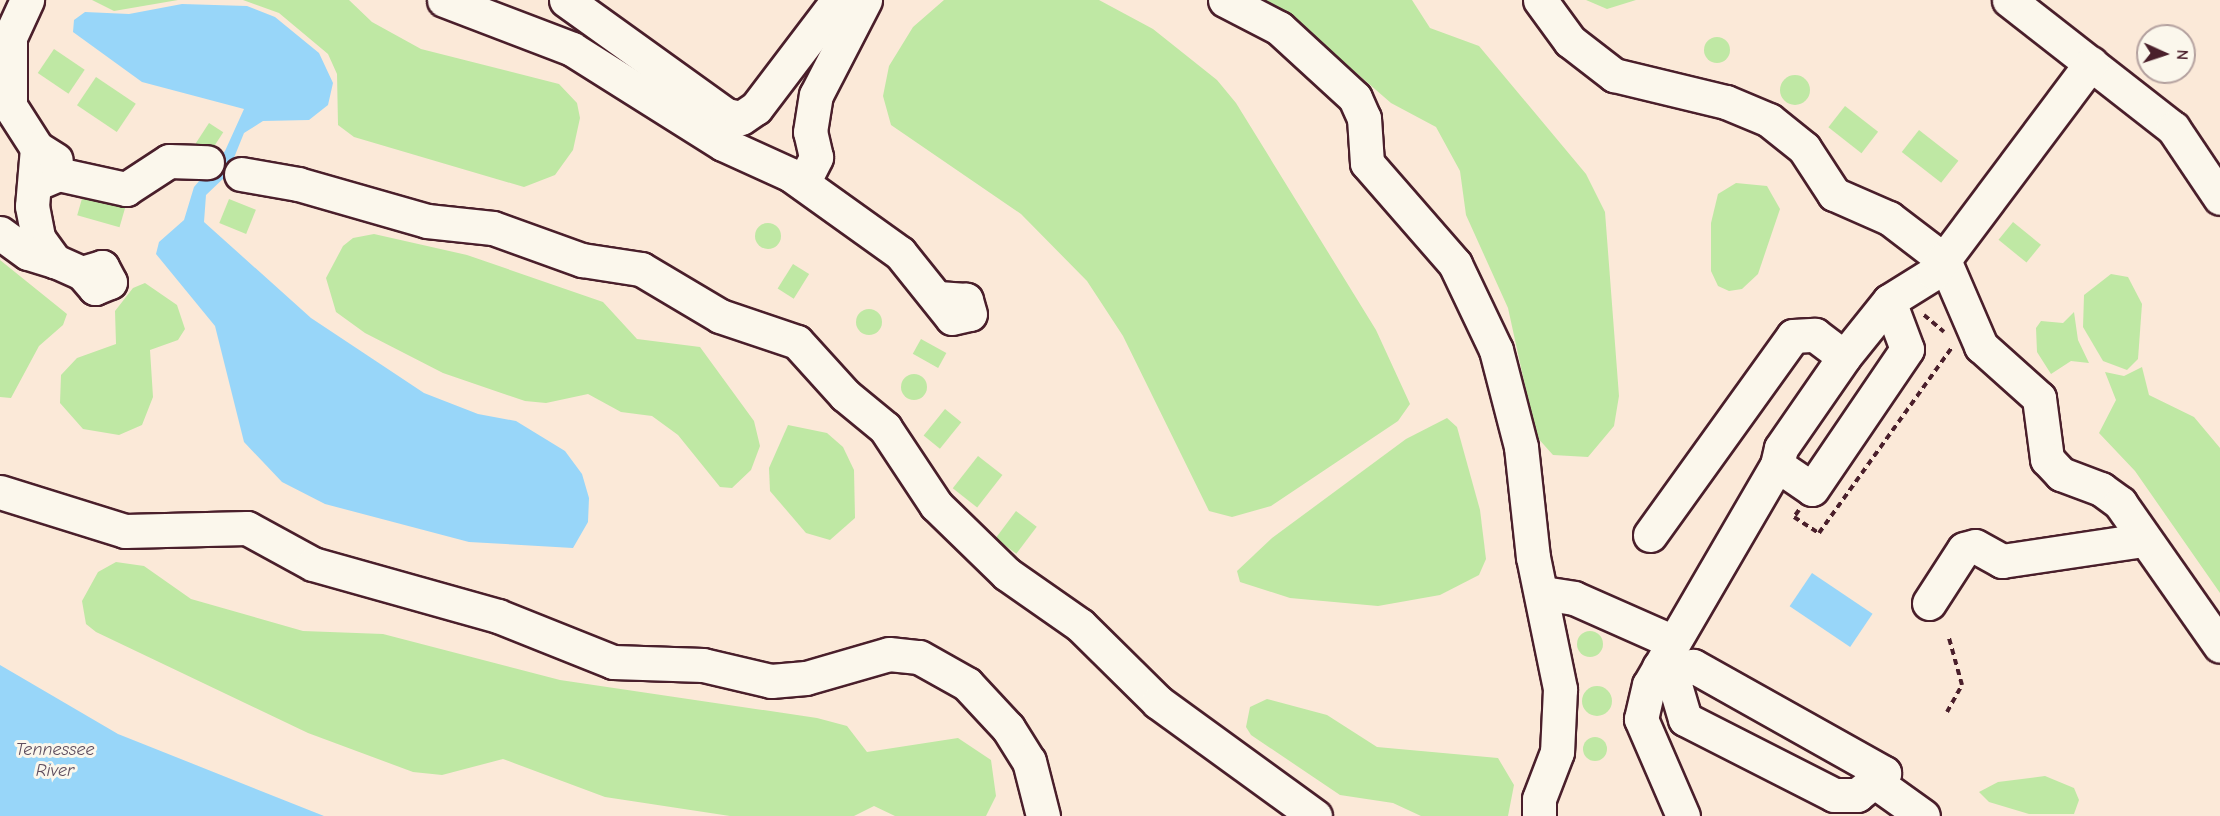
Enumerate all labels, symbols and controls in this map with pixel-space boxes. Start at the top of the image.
north arrow [2136,24,2196,84]
text: N [2173,49,2191,61]
water label: Tennessee River [15,740,95,783]

